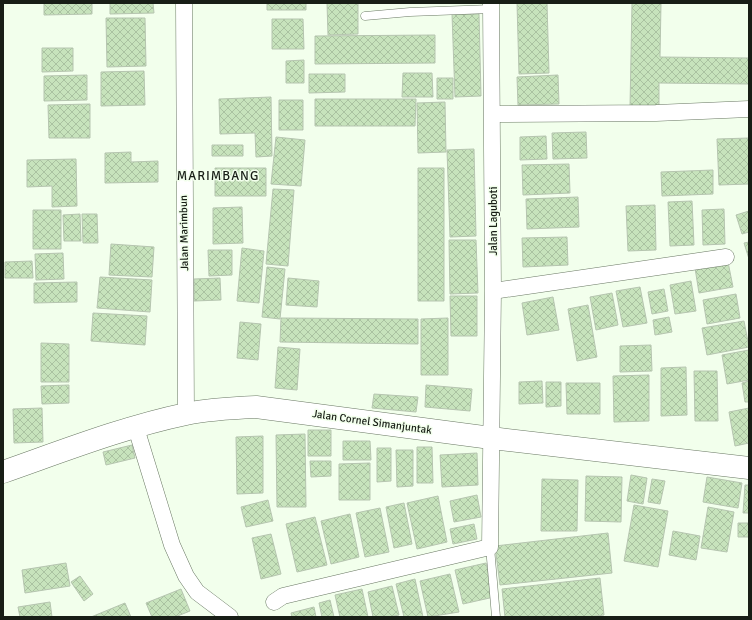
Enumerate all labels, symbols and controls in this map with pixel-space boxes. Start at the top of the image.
district label: MARIMBANG [177,168,259,184]
street label: Jalan Laguboti [487,187,500,255]
street label: Jalan Marimbun [177,195,191,271]
street label: Jalan Cornel Simanjuntak [311,407,433,437]

